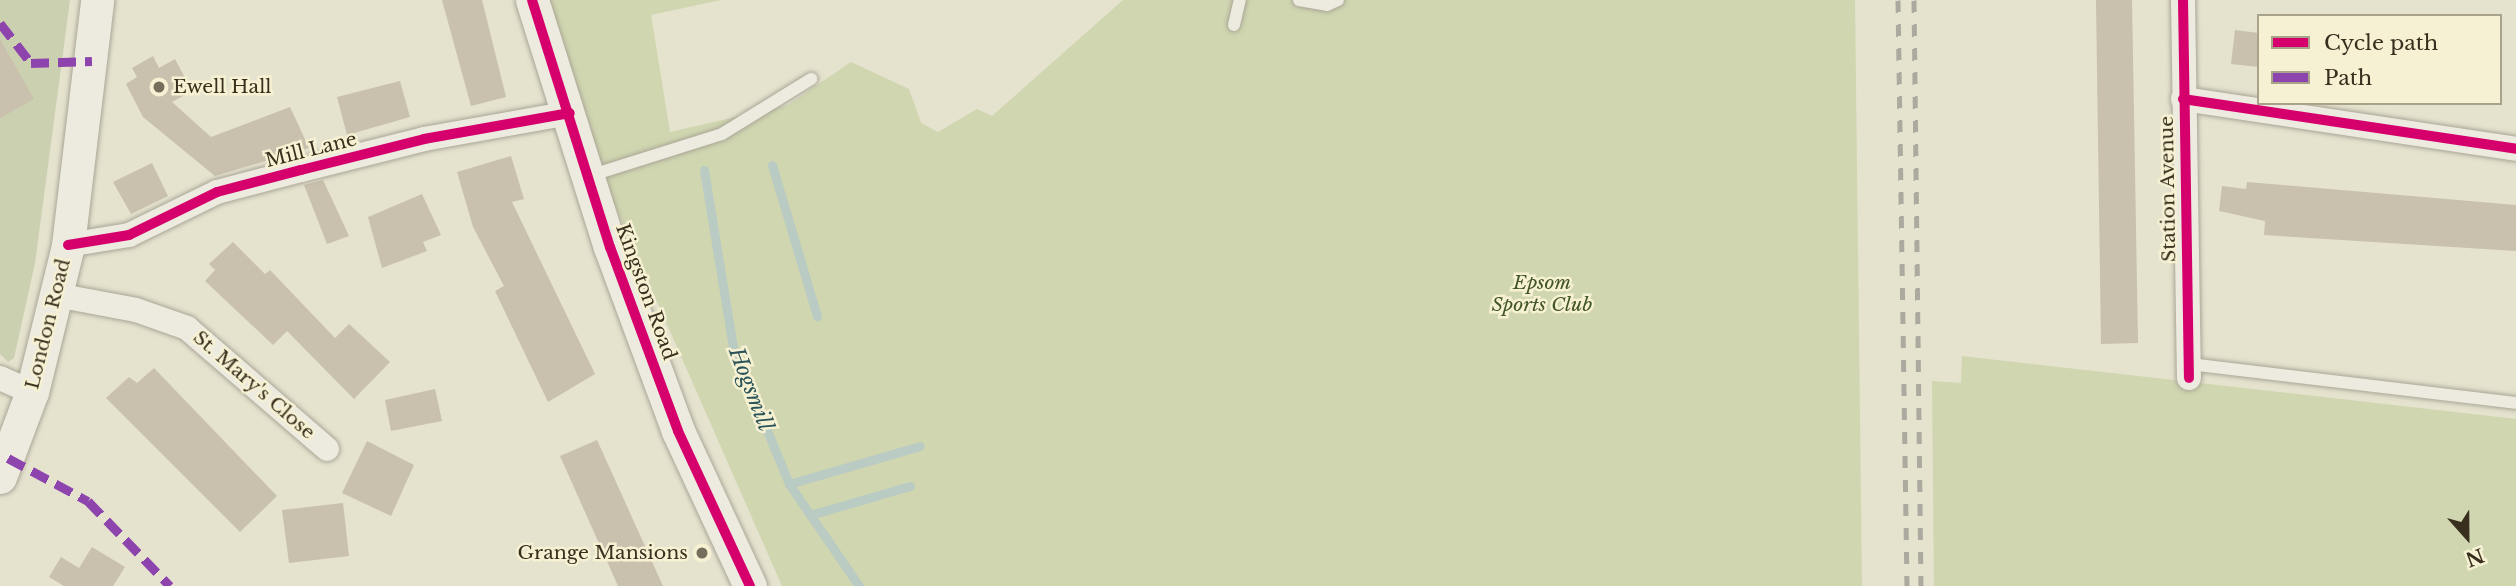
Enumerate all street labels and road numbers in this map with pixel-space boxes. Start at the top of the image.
street label: Station Avenue [2155,115,2181,263]
street label: Mill Lane [263,128,359,172]
street label: Kingston Road [611,221,681,363]
street label: London Road [21,256,75,392]
street label: St. Mary's Close [189,326,319,444]

